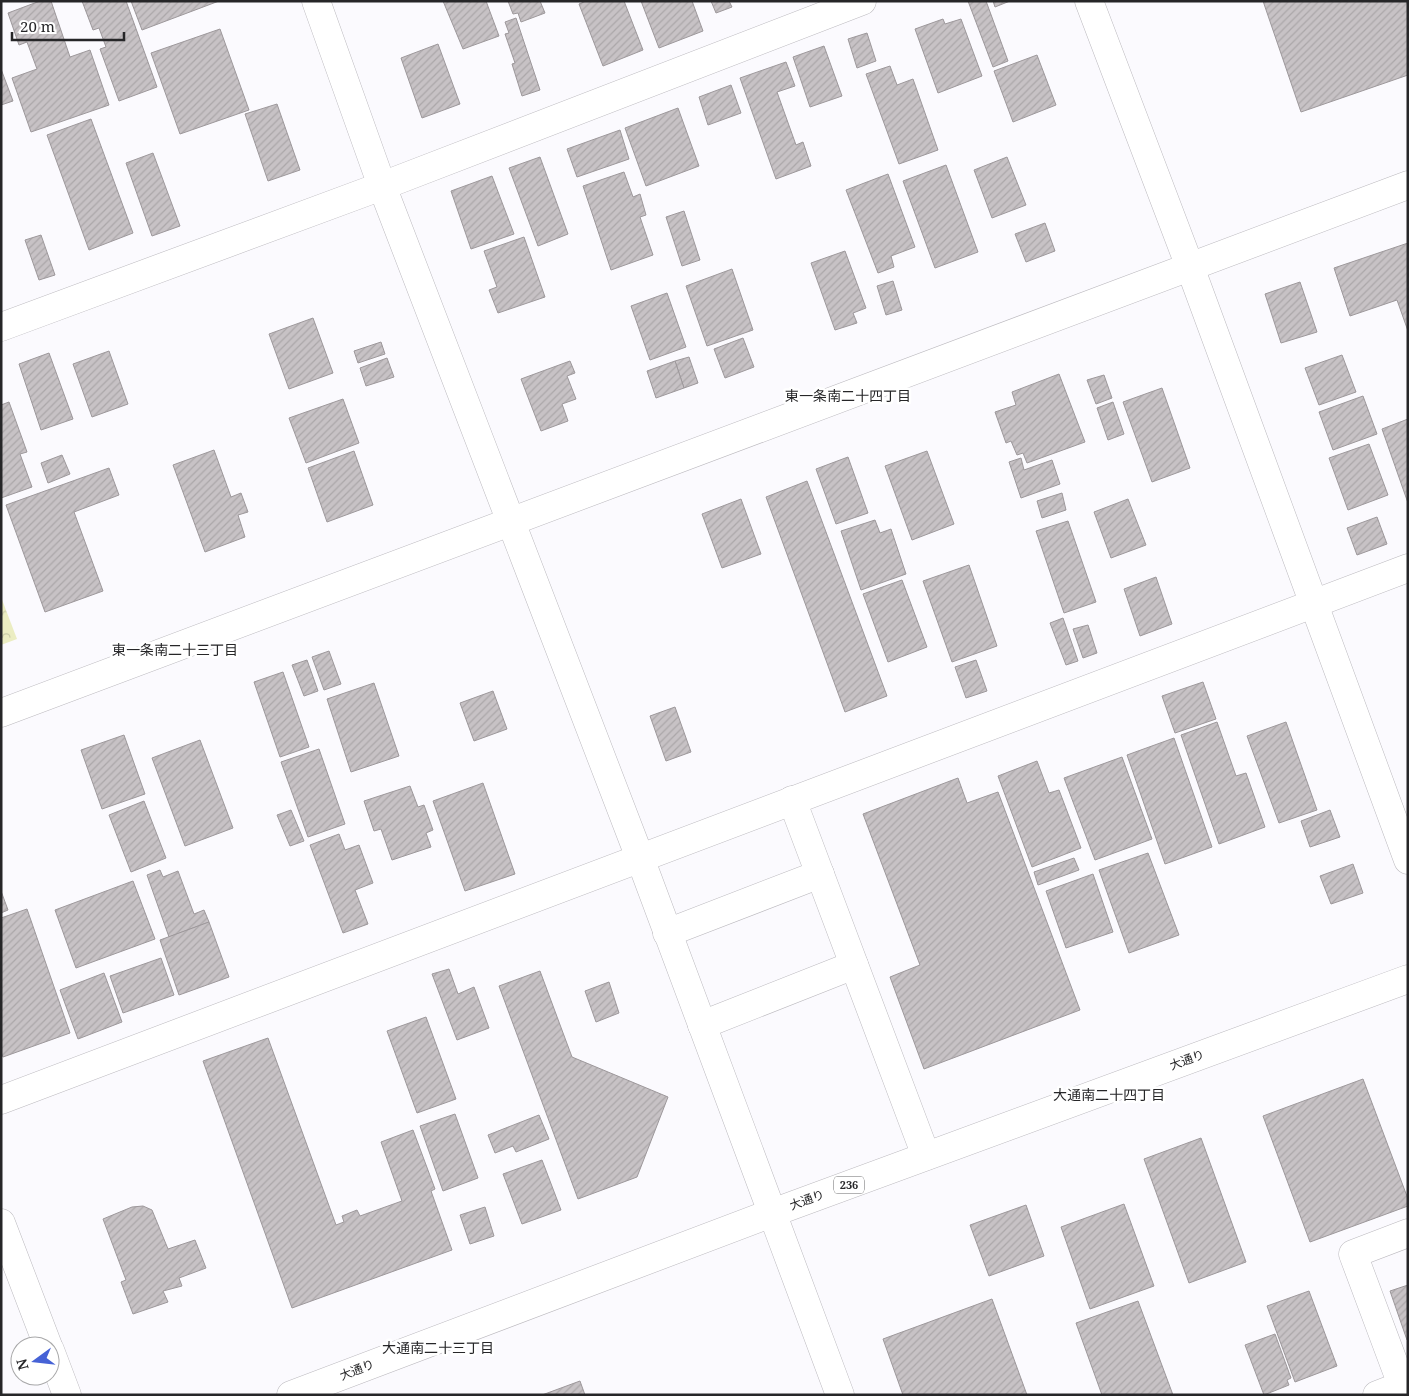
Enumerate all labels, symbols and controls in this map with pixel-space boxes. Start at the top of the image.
scale bar [12,10,125,42]
text: 20 m [20,16,55,36]
district label: 東一条南二十四丁目 [785,386,911,405]
district label: 東一条南二十三丁目 [112,640,238,659]
street label: 大通り [1167,1045,1207,1074]
district label: 大通南二十四丁目 [1053,1085,1165,1104]
road number: 236 [834,1176,864,1194]
street label: 大通り [787,1185,827,1214]
north arrow [10,1336,60,1386]
district label: 大通南二十三丁目 [382,1338,494,1357]
street label: 大通り [337,1355,377,1384]
text: N [11,1357,33,1372]

